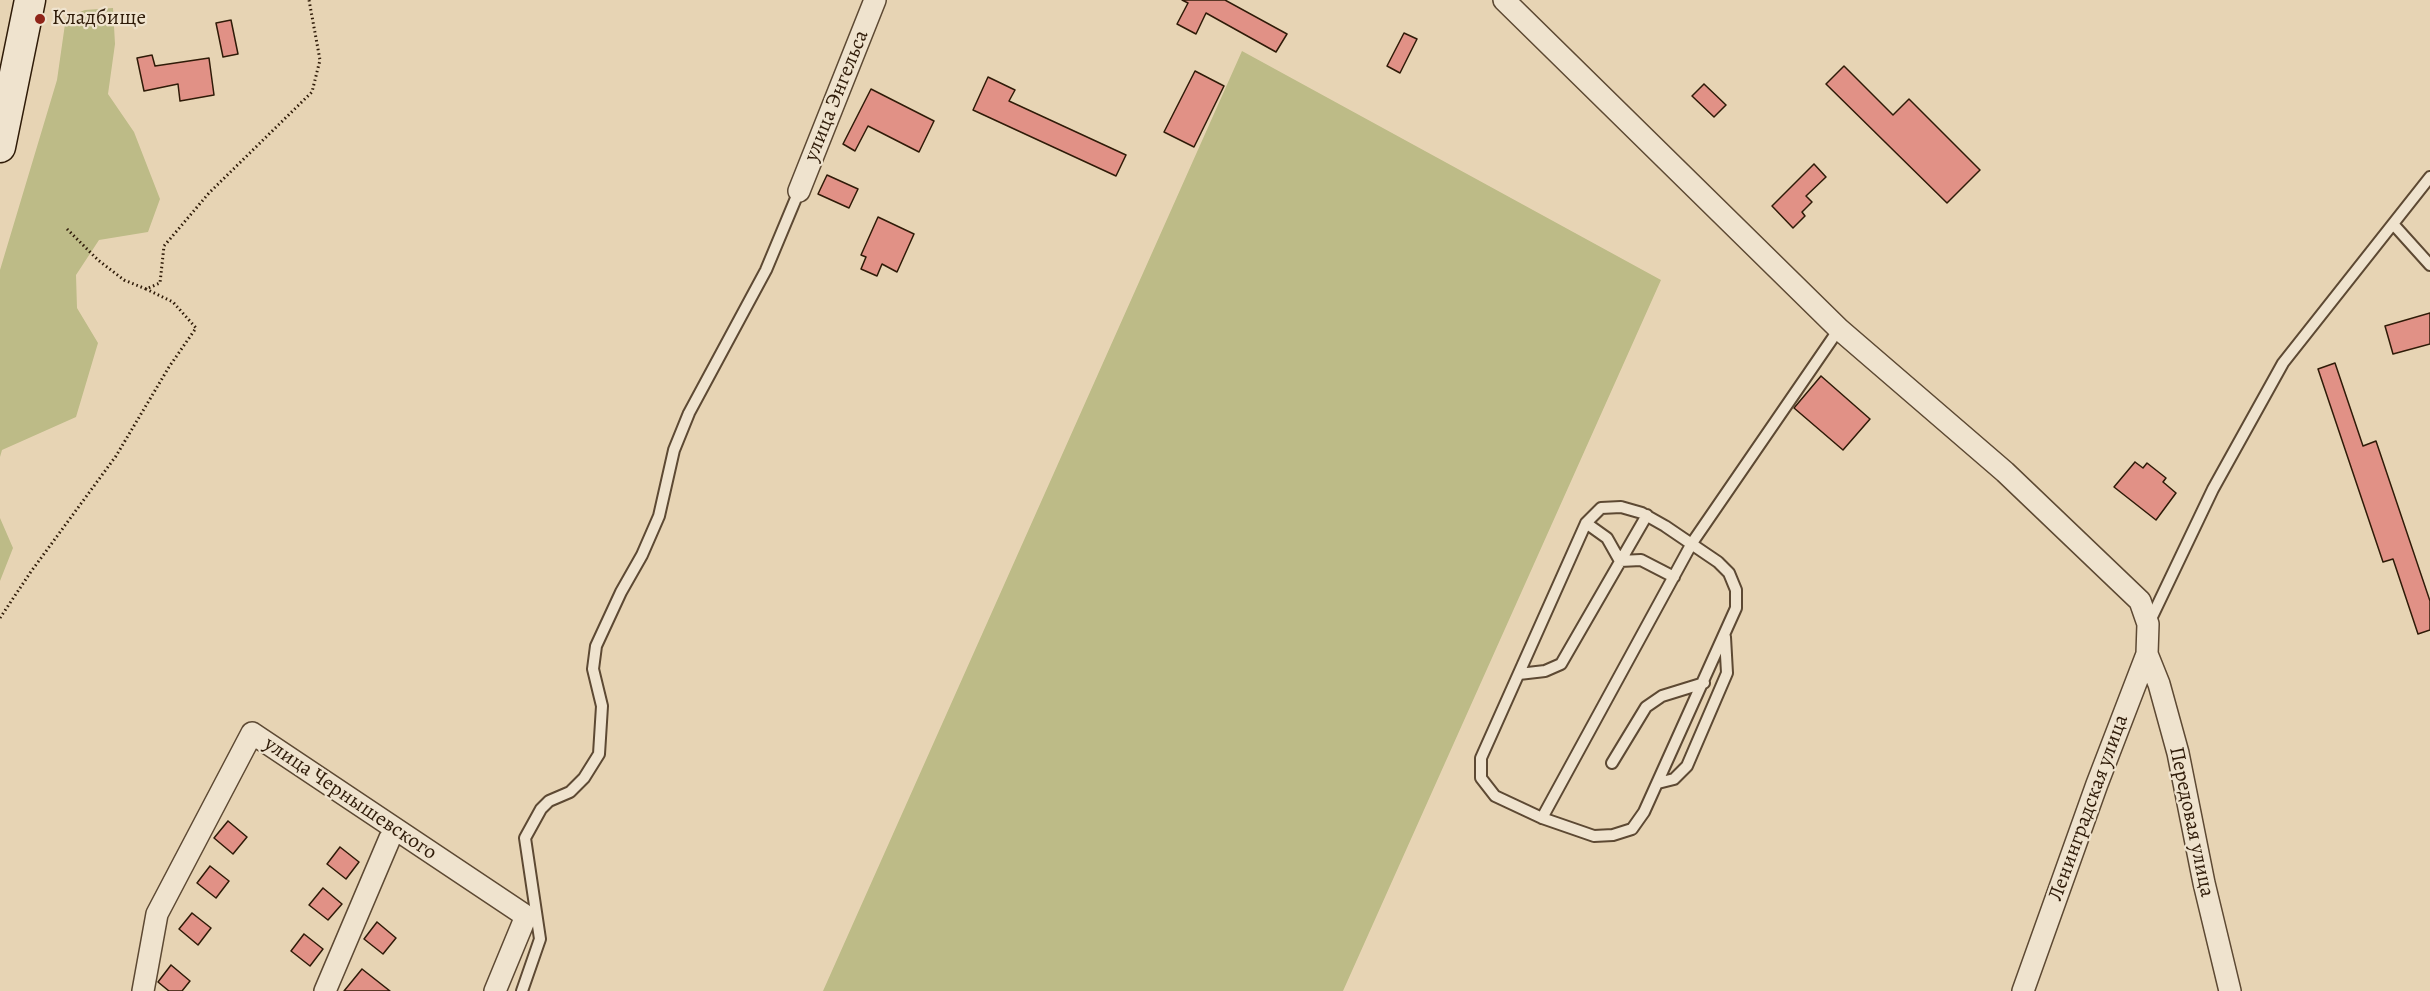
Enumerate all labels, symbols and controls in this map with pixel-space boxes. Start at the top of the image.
place label: Кладбище [52,6,146,32]
marker: Кладбище [33,12,47,26]
street label: улица Энгельса [799,27,875,165]
street label: Ленинградская улица [2044,711,2134,905]
street label: улица Чернышевского [259,732,441,866]
street label: Передовая улица [2163,744,2219,900]

